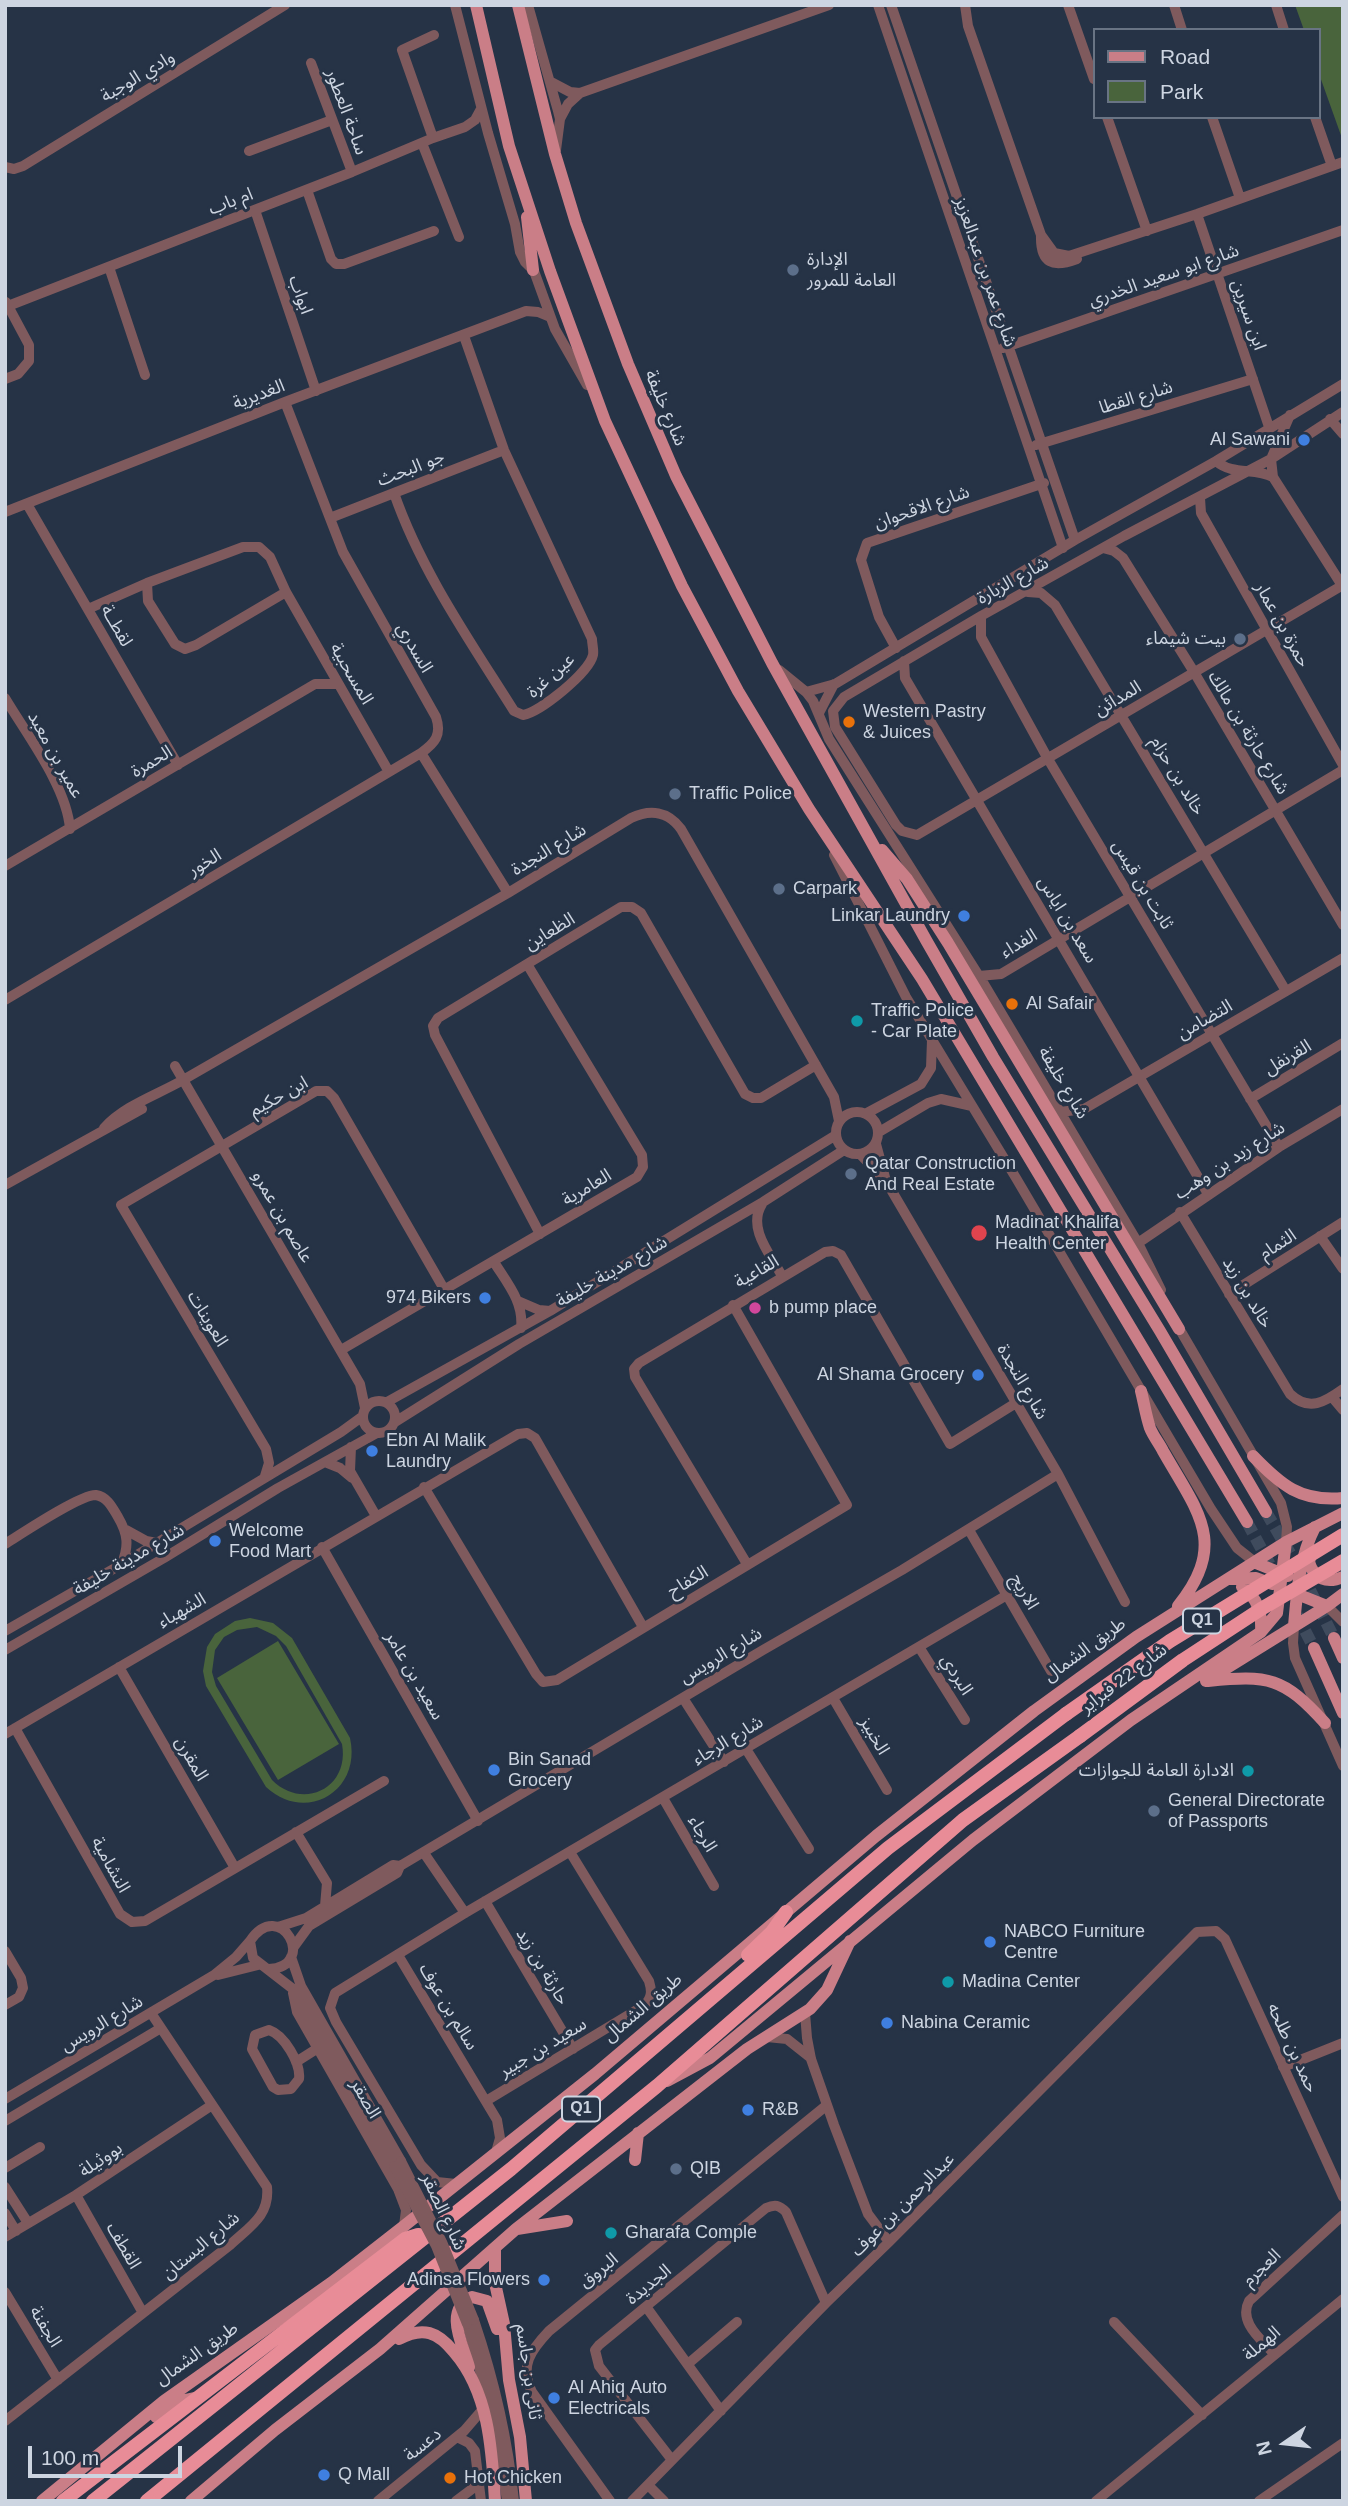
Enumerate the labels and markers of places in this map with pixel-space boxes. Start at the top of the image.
place label: الإدارة العامة للمرور [807,249,896,292]
marker: الإدارة العامة للمرور [785,262,801,278]
place label: Al Sawani [1210,429,1290,451]
marker: Al Sawani [1296,432,1312,448]
place label: بيت شيماء [1146,628,1226,650]
marker: بيت شيماء [1232,631,1248,647]
place label: Western Pastry & Juices [863,701,986,744]
marker: Western Pastry & Juices [841,714,857,730]
place label: Traffic Police [689,783,792,805]
marker: Traffic Police [667,786,683,802]
place label: Carpark [793,878,857,900]
marker: Carpark [771,881,787,897]
place label: Linkar Laundry [831,905,950,927]
marker: Linkar Laundry [956,908,972,924]
place label: Al Safair [1026,993,1094,1015]
marker: Al Safair [1004,996,1020,1012]
place label: Traffic Police - Car Plate [871,1000,974,1042]
marker: Traffic Police - Car Plate [849,1013,865,1029]
place label: Qatar Construction And Real Estate [865,1153,1016,1196]
marker: Qatar Construction And Real Estate [843,1166,859,1182]
place label: Madinat Khalifa Health Center [995,1212,1119,1254]
marker: Madinat Khalifa Health Center [969,1223,989,1243]
place label: 974 Bikers [386,1287,471,1309]
marker: 974 Bikers [477,1290,493,1306]
place label: b pump place [769,1297,877,1319]
marker: b pump place [747,1300,763,1316]
place label: Al Shama Grocery [817,1364,964,1386]
marker: Al Shama Grocery [970,1367,986,1383]
place label: Ebn Al Malik Laundry [386,1430,486,1472]
marker: Ebn Al Malik Laundry [364,1443,380,1459]
place label: Welcome Food Mart [229,1520,311,1562]
marker: Welcome Food Mart [207,1533,223,1549]
place label: Bin Sanad Grocery [508,1749,591,1792]
place label: الادارة العامة للجوازات [1079,1760,1234,1782]
marker: Bin Sanad Grocery [486,1762,502,1778]
marker: الادارة العامة للجوازات [1240,1763,1256,1779]
place label: General Directorate of Passports [1168,1790,1325,1832]
marker: General Directorate of Passports [1146,1803,1162,1819]
place label: NABCO Furniture Centre [1004,1921,1145,1964]
marker: NABCO Furniture Centre [982,1934,998,1950]
place label: Madina Center [962,1971,1080,1993]
marker: Madina Center [940,1974,956,1990]
place label: Nabina Ceramic [901,2012,1030,2034]
marker: Nabina Ceramic [879,2015,895,2031]
place label: R&B [762,2099,799,2121]
marker: R&B [740,2102,756,2118]
place label: QIB [690,2158,721,2180]
marker: QIB [668,2161,684,2177]
place label: Gharafa Comple [625,2222,757,2244]
marker: Gharafa Comple [603,2225,619,2241]
place label: Adinsa Flowers [407,2269,530,2291]
marker: Adinsa Flowers [536,2272,552,2288]
place label: Al Ahiq Auto Electricals [568,2377,667,2420]
marker: Al Ahiq Auto Electricals [546,2390,562,2406]
place label: Q Mall [338,2464,390,2486]
marker: Q Mall [316,2467,332,2483]
place label: Hot Chicken [464,2467,562,2489]
marker: Hot Chicken [442,2470,458,2486]

